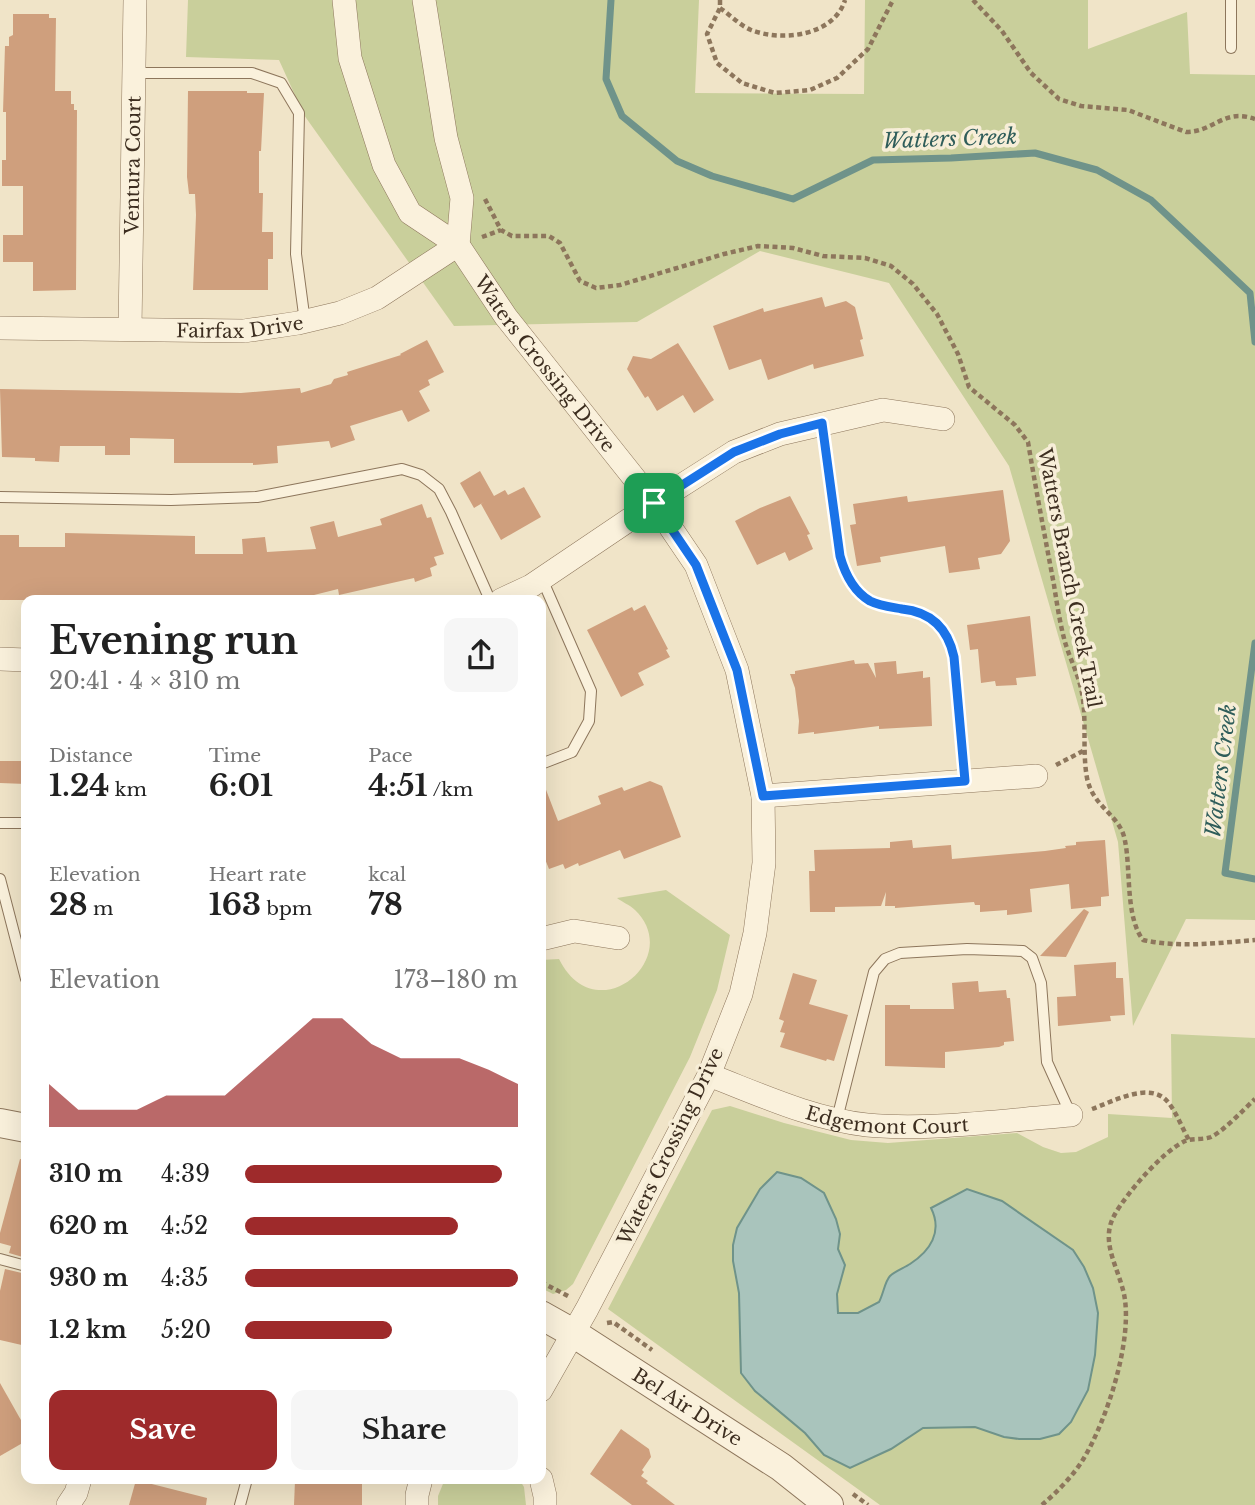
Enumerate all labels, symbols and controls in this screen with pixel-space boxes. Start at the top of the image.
street label: Ventura Court [120,95,146,236]
water label: Watters Creek [882,124,1018,154]
street label: Waters Crossing Drive [469,270,620,457]
street label: Fairfax Drive [176,311,305,343]
street label: Watters Branch Creek Trail [1033,445,1106,710]
pin [624,473,684,533]
icon: arrive [635,484,673,522]
text: Evening run [49,617,298,664]
button: share [444,618,518,692]
text: 20:41 · 4 × 310 m [49,667,240,695]
water label: Watters Creek [1200,703,1242,839]
text: Distance [49,744,133,767]
text: Time [209,744,261,767]
text: Pace [368,744,413,767]
text: 1.24 [49,767,109,804]
text: 6:01 [209,767,273,804]
text: 4:51 [368,767,428,804]
text: km [109,778,147,801]
text: /km [428,778,473,801]
text: Elevation [49,863,141,886]
text: Heart rate [209,863,307,886]
text: kcal [368,863,406,886]
text: 28 [49,886,88,923]
text: 163 [209,886,261,923]
text: 78 [368,886,403,923]
text: m [88,897,113,920]
text: bpm [261,897,312,920]
text: Elevation [49,966,160,994]
text: 173–180 m [393,966,518,994]
street label: Waters Crossing Drive [612,1044,728,1250]
street label: Edgemont Court [803,1101,970,1139]
text: 310 m [49,1160,123,1188]
text: 4:39 [161,1160,210,1188]
text: 620 m [49,1212,128,1240]
text: 4:52 [161,1212,208,1240]
text: 930 m [49,1264,128,1292]
text: 4:35 [161,1264,208,1292]
text: 1.2 km [49,1316,127,1344]
text: 5:20 [161,1316,211,1344]
street label: Bel Air Drive [628,1363,746,1451]
button: Save [49,1390,277,1470]
button: Share [291,1390,518,1470]

